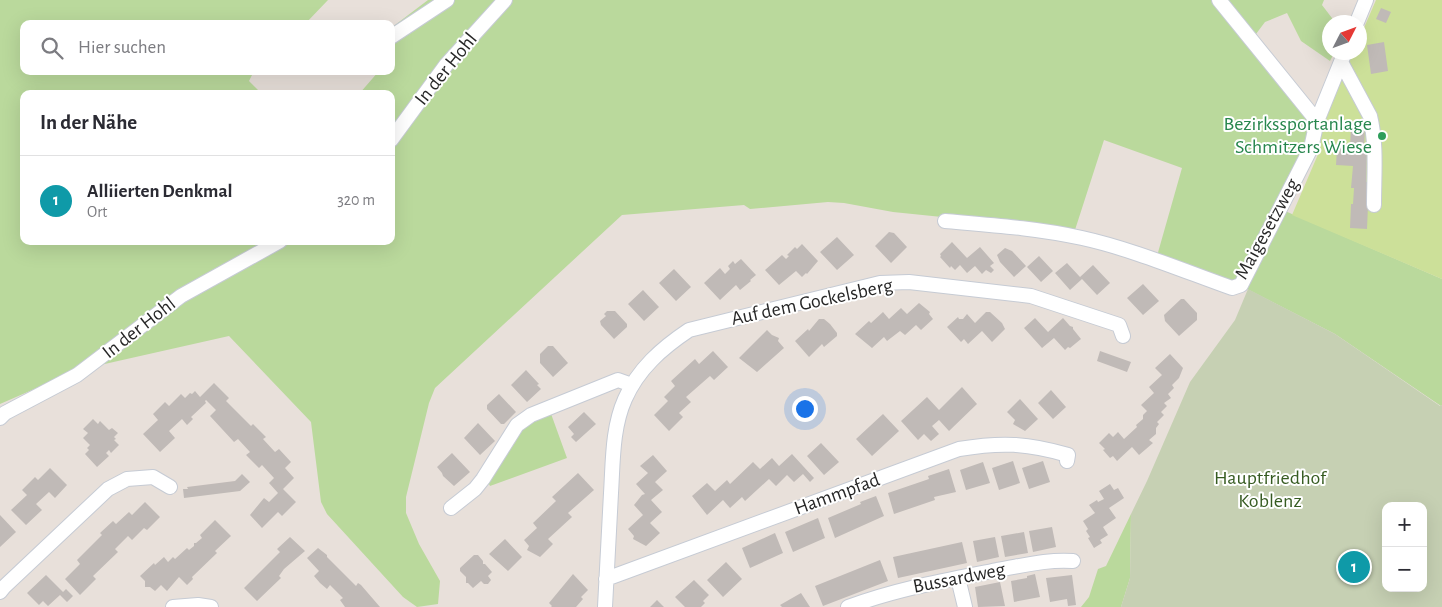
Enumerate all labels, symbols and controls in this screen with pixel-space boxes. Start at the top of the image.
north arrow [1322,15,1367,60]
search box [20,20,395,75]
street label: In der Hohl [411,29,481,109]
icon: search [38,34,66,62]
text: Hier suchen [78,38,166,57]
text: In der Nähe [40,112,137,133]
place label: Bezirkssportanlage Schmitzers Wiese [1224,114,1372,157]
marker: Bezirkssportanlage Schmitzers Wiese [1376,130,1388,142]
street label: Maigesetzweg [1231,175,1303,283]
text: Alliierten Denkmal [87,182,233,201]
text: 1 [53,192,59,208]
text: 320 m [337,192,375,208]
text: Ort [87,204,107,220]
street label: Auf dem Gockelsberg [729,275,895,329]
street label: In der Hohl [99,293,179,363]
your location [792,396,818,422]
park label: Hauptfriedhof Koblenz [1214,468,1327,511]
street label: Hammpfad [792,469,882,519]
map controls [1382,502,1427,592]
button: + [1382,502,1427,547]
button: − [1382,547,1427,592]
pin: 1 [1338,548,1370,586]
street label: Bussardweg [911,559,1007,597]

